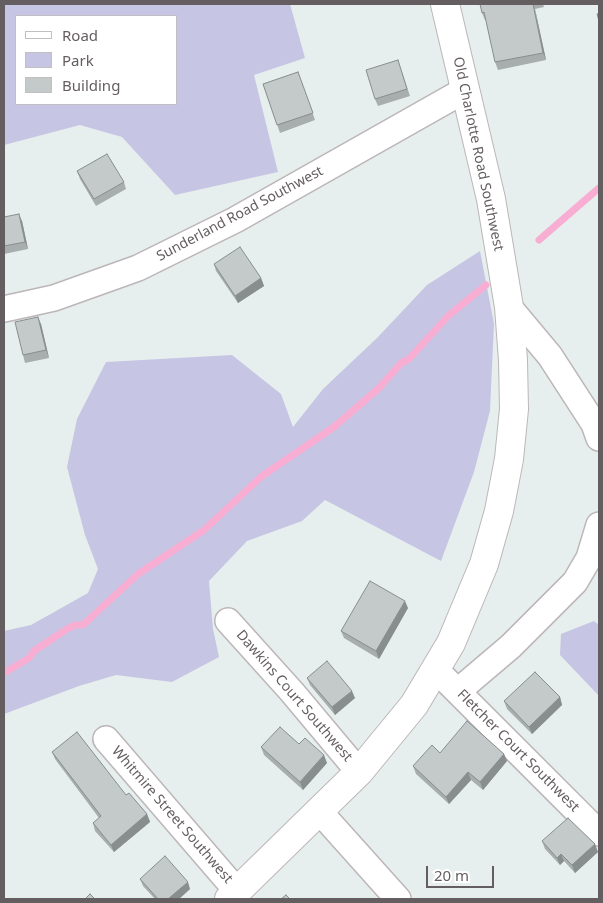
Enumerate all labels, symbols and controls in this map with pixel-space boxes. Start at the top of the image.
legend [15,15,178,105]
text: Road [62,25,98,45]
text: Park [62,50,94,70]
street label: Old Charlotte Road Southwest [449,55,507,253]
text: Building [62,75,120,95]
street label: Sunderland Road Southwest [154,163,326,265]
street label: Dawkins Court Southwest [232,627,356,765]
street label: Fletcher Court Southwest [453,686,583,816]
street label: Whitmire Street Southwest [108,743,236,887]
scale bar [428,856,496,888]
text: 20 m [434,865,469,885]

